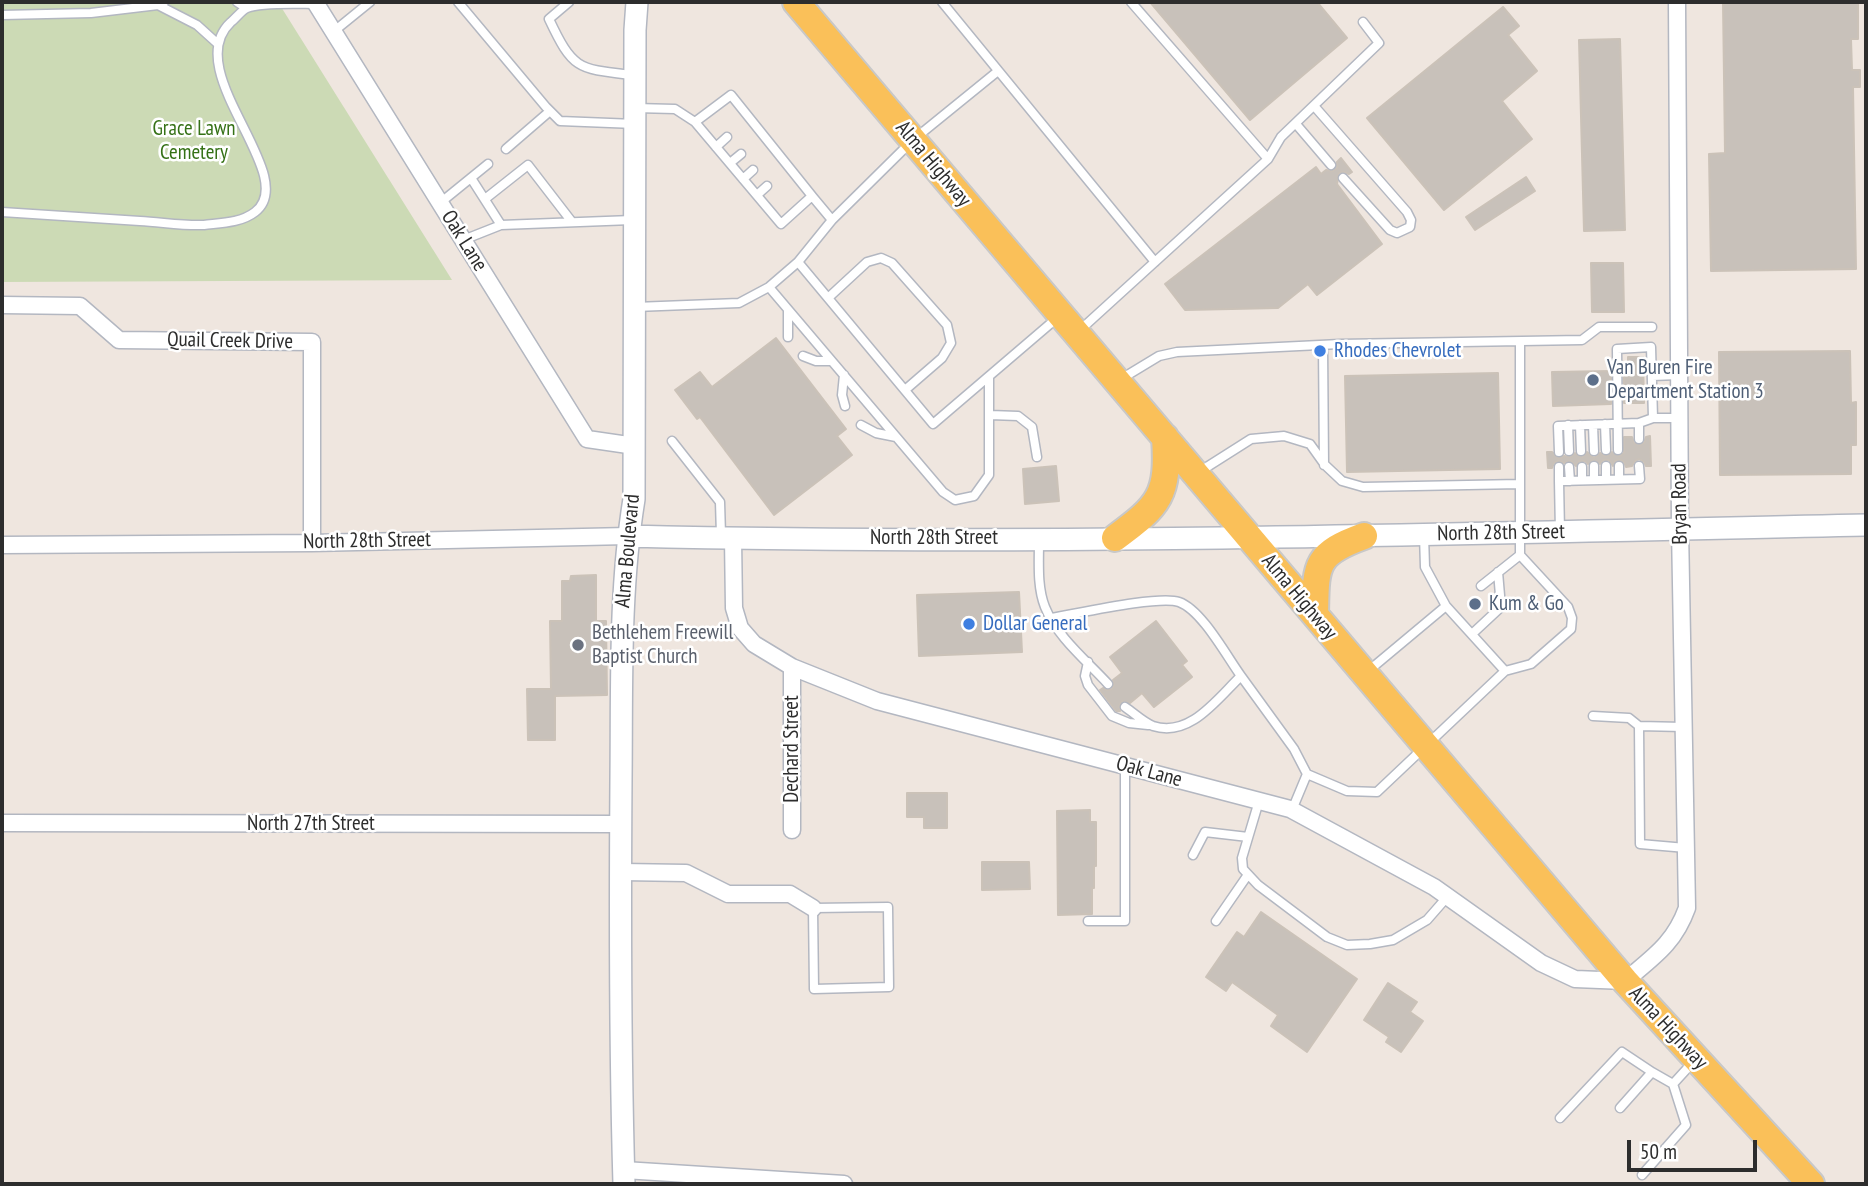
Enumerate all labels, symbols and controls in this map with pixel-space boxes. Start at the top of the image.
park label: Grace Lawn Cemetery [152,116,236,166]
street label: Alma Highway [890,116,976,212]
street label: Oak Lane [435,206,493,276]
street label: Quail Creek Drive [167,327,293,355]
place label: Rhodes Chevrolet [1334,338,1461,364]
marker: Rhodes Chevrolet [1312,343,1328,359]
place label: Van Buren Fire Department Station 3 [1607,355,1764,405]
marker: Van Buren Fire Department Station 3 [1585,372,1601,388]
street label: Bryan Road [1667,463,1693,545]
street label: Alma Boulevard [610,493,646,609]
street label: North 28th Street [1437,519,1565,547]
street label: North 28th Street [870,525,998,551]
street label: North 28th Street [303,527,431,555]
street label: Alma Highway [1256,549,1342,645]
place label: Kum & Go [1489,591,1564,617]
marker: Kum & Go [1467,596,1483,612]
place label: Dollar General [983,611,1087,637]
marker: Dollar General [961,616,977,632]
place label: Bethlehem Freewill Baptist Church [592,620,733,670]
marker: Bethlehem Freewill Baptist Church [570,637,586,653]
street label: Dechard Street [779,695,805,803]
street label: Oak Lane [1113,751,1185,793]
street label: North 27th Street [247,811,375,837]
street label: Alma Highway [1623,981,1713,1075]
scale bar [1630,1126,1759,1170]
text: 50 m [1640,1138,1677,1165]

